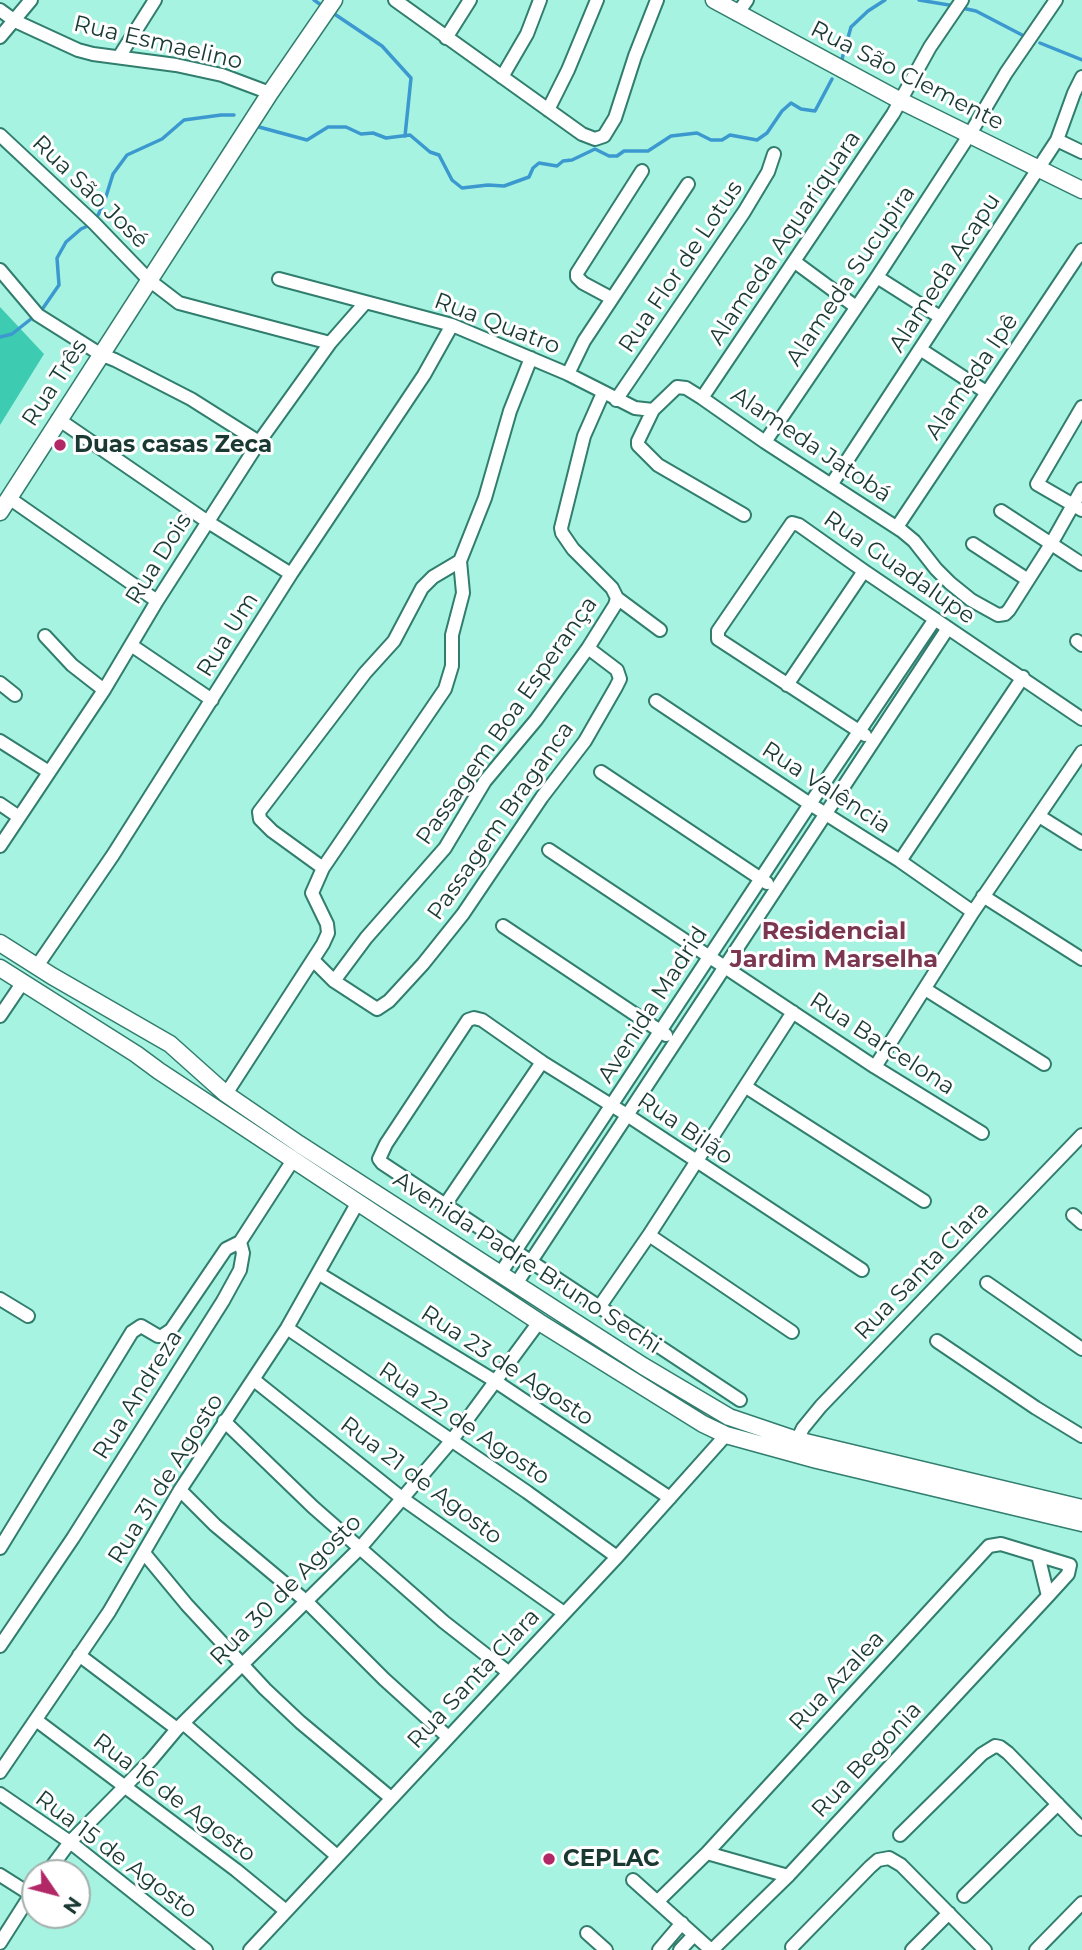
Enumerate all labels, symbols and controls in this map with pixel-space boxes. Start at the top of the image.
street label: Rua Esmaelino [71,10,245,76]
street label: Rua São Clemente [806,15,1008,137]
street label: Alameda Aquariquara [703,126,867,350]
street label: Rua São José [26,130,154,254]
street label: Rua Flor de Lotus [613,176,749,358]
street label: Alameda Sucupira [780,181,922,371]
street label: Alameda Acapu [883,188,1007,358]
street label: Rua Quatro [430,287,564,361]
street label: Alameda Ipê [920,309,1024,445]
street label: Rua Três [17,334,93,432]
street label: Alameda Jatobá [726,381,896,509]
place label: Duas casas Zeca [74,431,272,459]
marker: Duas casas Zeca [52,437,68,453]
street label: Rua Guadalupe [818,505,980,631]
street label: Rua Dois [120,508,198,610]
street label: Rua Um [191,588,265,682]
street label: Passagem Boa Esperança [411,591,603,851]
street label: Passagem Braganca [422,716,580,926]
street label: Rua Valência [756,736,896,840]
district label: Residencial Jardim Marselha [730,918,938,974]
street label: Avenida Madrid [592,922,714,1088]
street label: Rua Barcelona [804,987,960,1101]
street label: Rua Bilão [632,1087,738,1171]
street label: Avenida Padre Bruno Sechi [388,1166,666,1360]
street label: Rua Santa Clara [849,1196,995,1346]
street label: Rua 23 de Agosto [415,1300,599,1432]
street label: Rua Andreza [87,1325,189,1465]
street label: Rua 22 de Agosto [373,1357,555,1491]
street label: Rua 31 de Agosto [102,1389,230,1569]
street label: Rua 21 de Agosto [335,1411,507,1551]
street label: Rua 30 de Agosto [205,1509,367,1671]
street label: Rua Santa Clara [402,1603,546,1755]
street label: Rua Azalea [784,1625,890,1737]
street label: Rua Begonia [806,1696,928,1824]
street label: Rua 16 de Agosto [87,1728,261,1868]
street label: Rua 15 de Agosto [30,1785,202,1925]
place label: CEPLAC [563,1845,660,1873]
marker: CEPLAC [541,1851,557,1867]
north arrow [21,1859,91,1929]
text: N [58,1892,86,1918]

